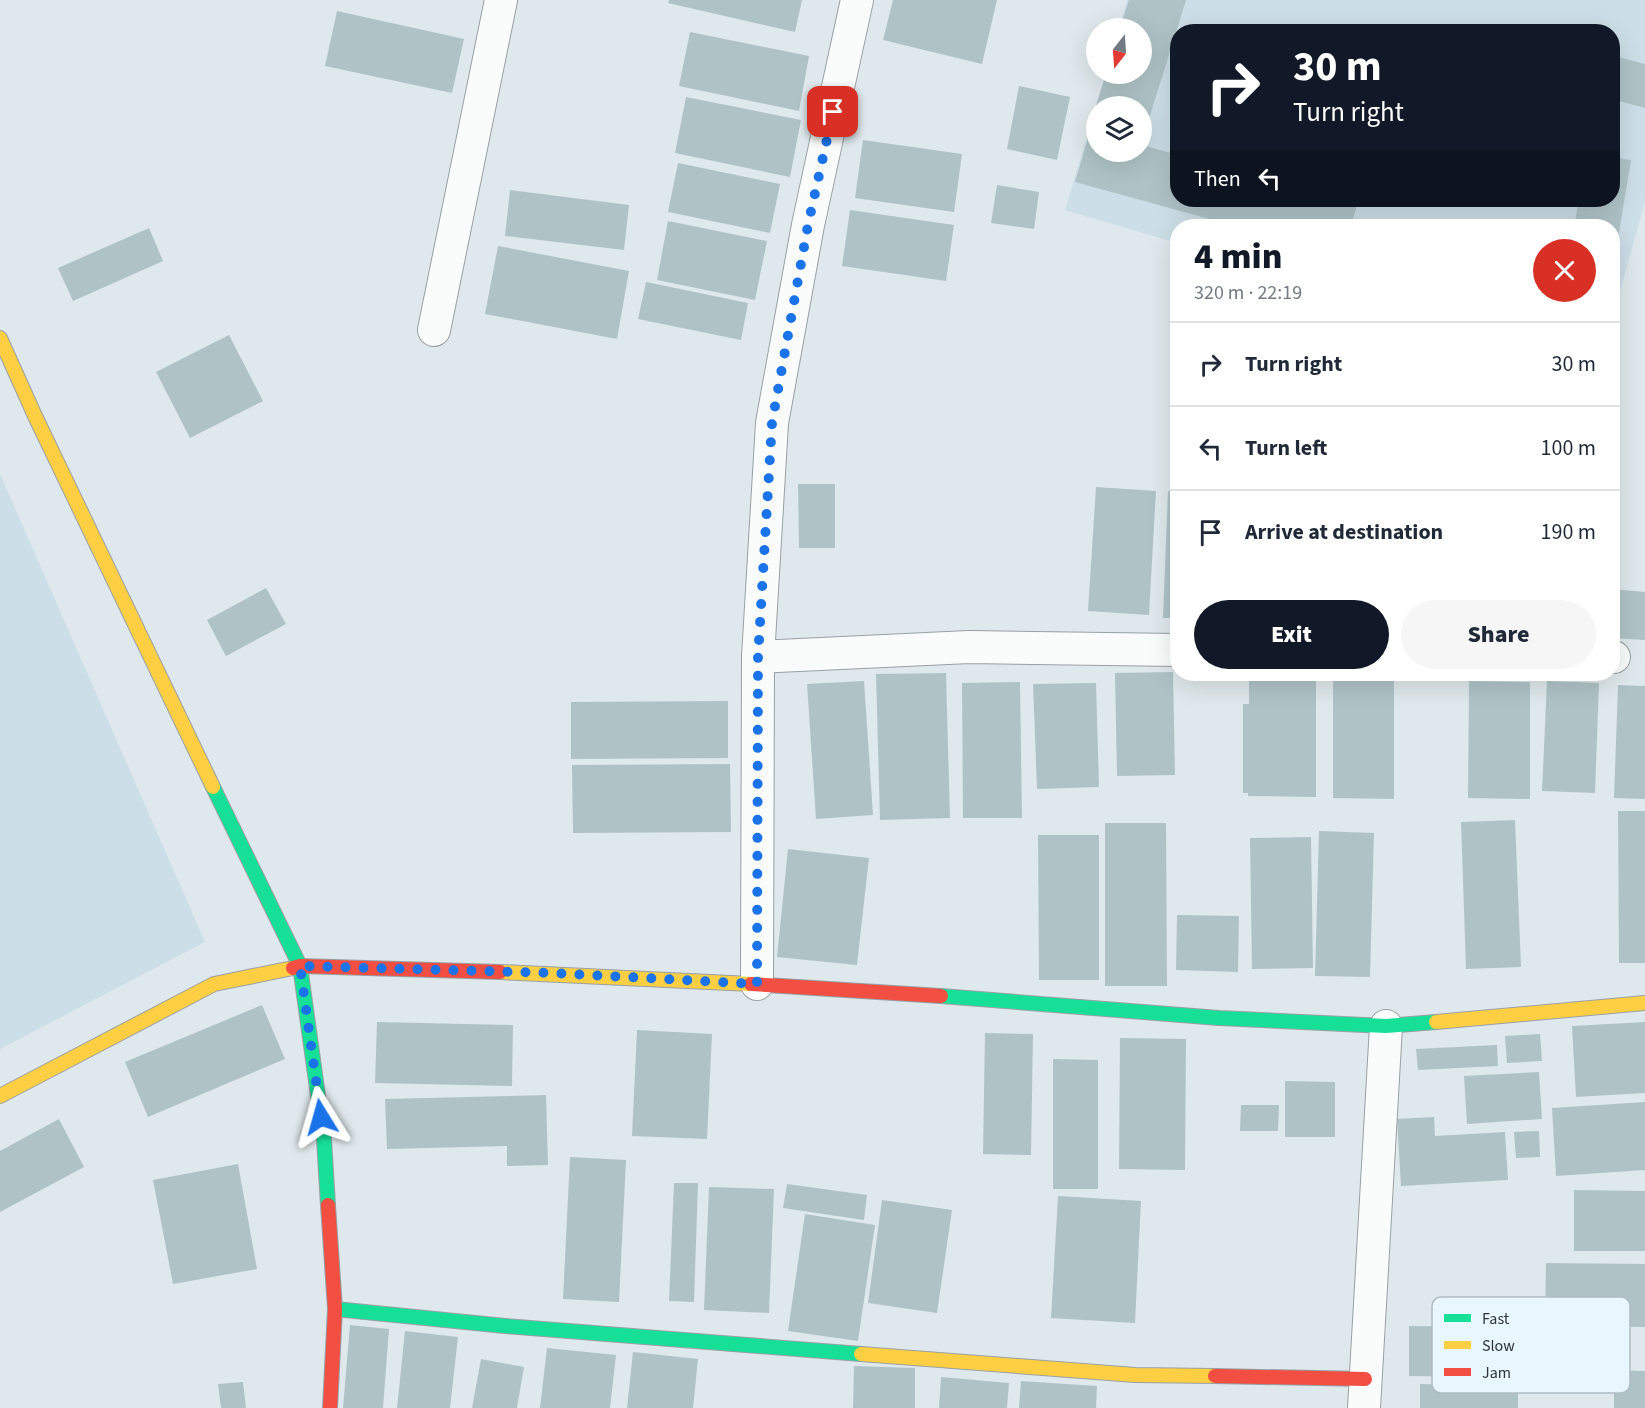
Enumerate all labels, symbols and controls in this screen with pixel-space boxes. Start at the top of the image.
north arrow [1086,18,1152,84]
map controls [1086,18,1152,162]
text: 30 m [1293,37,1382,97]
icon: right [1194,48,1272,126]
pin [807,86,858,137]
text: Turn right [1293,93,1404,132]
icon: arrive [816,95,849,128]
button: layers [1086,96,1152,162]
icon: left [1253,162,1286,195]
text: Then [1194,163,1241,195]
text: 4 min [1194,231,1282,282]
button: close [1533,239,1596,302]
text: 320 m · 22:19 [1194,279,1302,307]
icon: right [1194,348,1227,381]
text: Turn right [1245,348,1342,380]
text: 30 m [1551,348,1596,380]
icon: left [1194,432,1227,465]
text: Turn left [1245,432,1327,464]
text: 100 m [1541,432,1596,464]
icon: arrive [1194,516,1227,549]
text: Arrive at destination [1245,516,1443,548]
text: 190 m [1541,516,1596,548]
button: Exit [1194,600,1389,669]
button: Share [1401,600,1596,669]
position arrow [289,1085,353,1149]
legend [1432,1297,1630,1393]
text: Fast [1482,1308,1510,1330]
text: Slow [1482,1335,1515,1357]
text: Jam [1482,1362,1511,1384]

